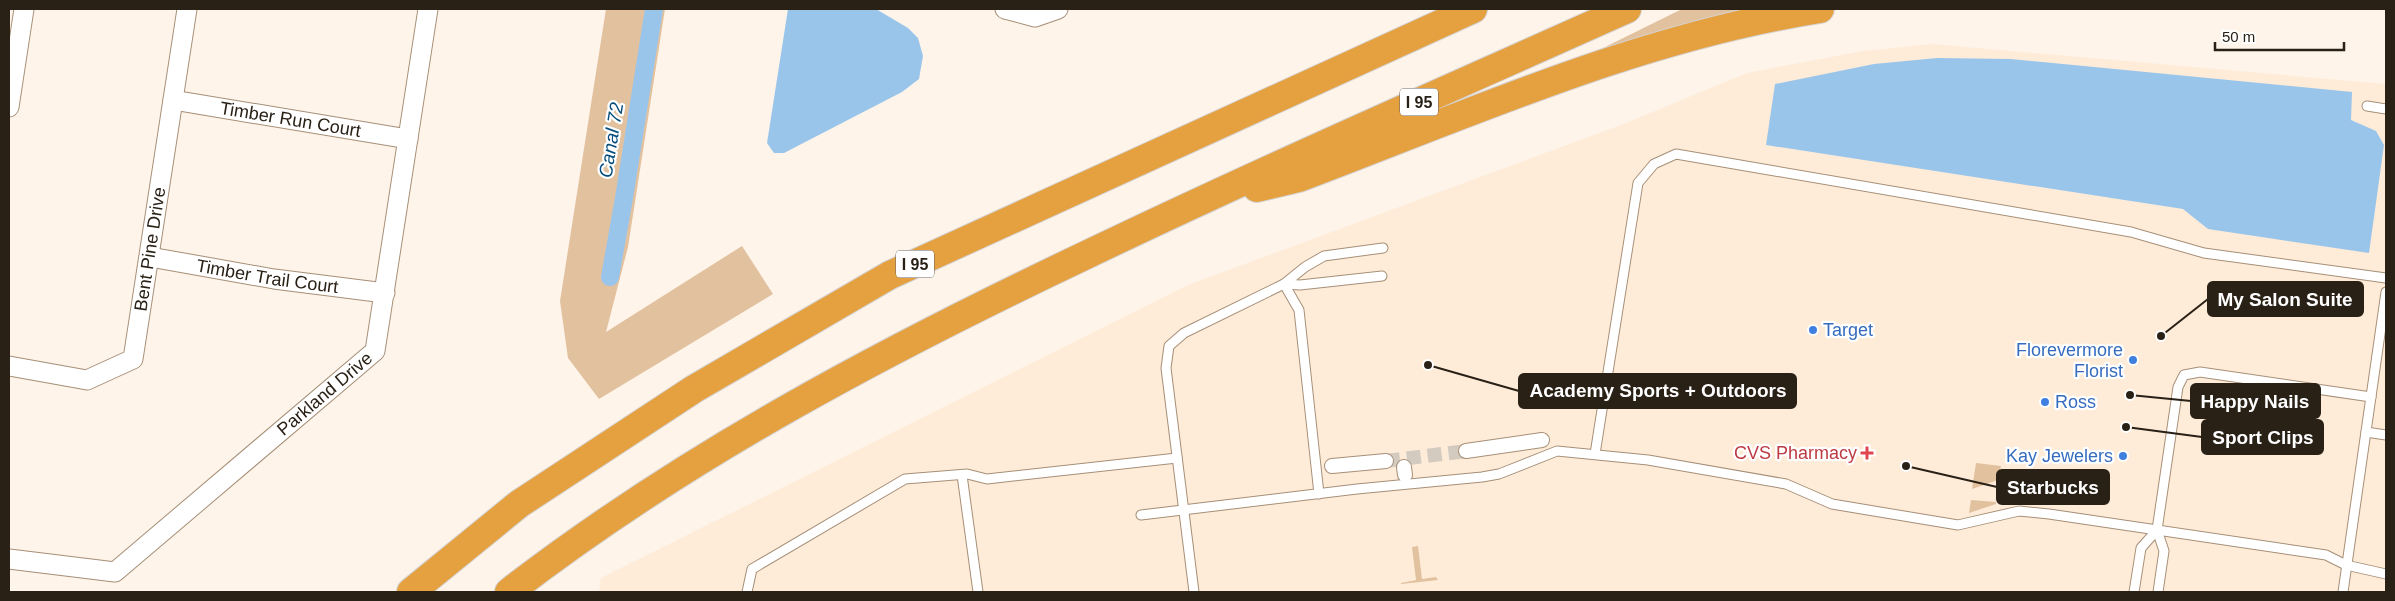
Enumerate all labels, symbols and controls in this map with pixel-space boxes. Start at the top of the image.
scale bar [2215,20,2344,52]
text: 50 m [2222,28,2255,45]
road number: I 95 [1400,88,1438,115]
street label: Timber Run Court [218,98,362,141]
water label: Canal 72 [595,100,627,179]
street label: Bent Pine Drive [131,186,169,312]
road number: I 95 [896,250,934,278]
street label: Timber Trail Court [195,255,340,297]
callout: My Salon Suite [2208,282,2363,316]
text: My Salon Suite [2217,289,2353,310]
place label: Target [1823,320,1873,340]
marker: Target [1807,324,1819,336]
place label: Florevermore Florist [2016,340,2123,381]
street label: Parkland Drive [273,348,376,440]
marker: Florevermore Florist [2127,354,2139,366]
callout: Academy Sports + Outdoors [1519,374,1796,408]
text: Academy Sports + Outdoors [1529,380,1787,401]
callout: Happy Nails [2191,384,2320,418]
text: Happy Nails [2201,391,2309,412]
place label: Ross [2055,392,2096,412]
marker: Ross [2039,396,2051,408]
callout: Sport Clips [2202,420,2323,454]
text: Sport Clips [2212,427,2314,448]
place label: CVS Pharmacy [1734,443,1857,463]
place label: Kay Jewelers [2006,446,2113,466]
marker: CVS Pharmacy [1861,447,1873,459]
marker: Kay Jewelers [2117,450,2129,462]
callout: Starbucks [1997,470,2109,504]
text: Starbucks [2007,477,2099,498]

